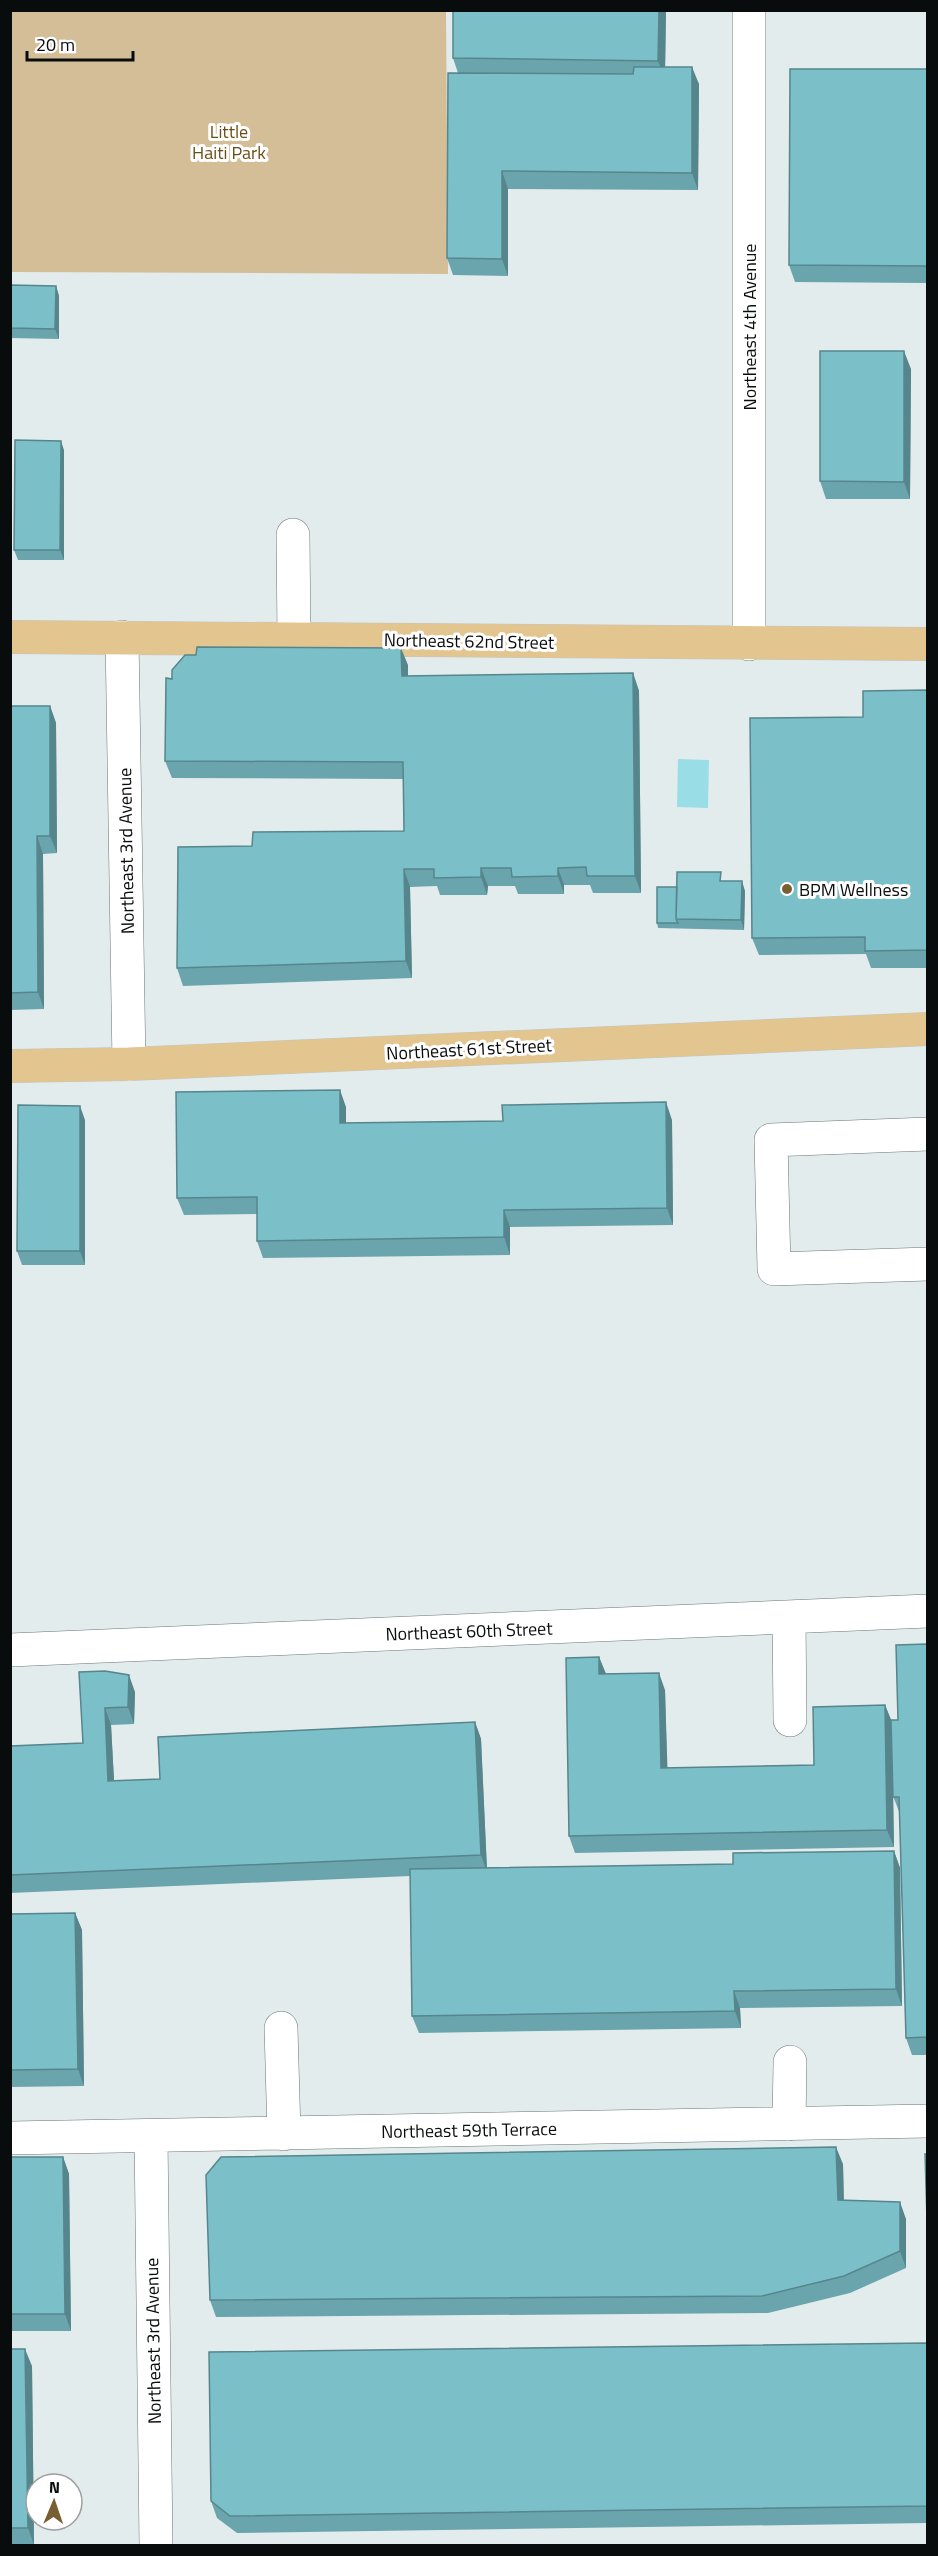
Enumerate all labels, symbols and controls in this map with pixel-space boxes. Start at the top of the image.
scale bar [27,24,134,62]
text: 20 m [36,31,75,58]
park label: Little Haiti Park [192,118,266,166]
street label: Northeast 4th Avenue [736,244,763,410]
street label: Northeast 62nd Street [384,626,555,656]
street label: Northeast 3rd Avenue [111,768,141,934]
place label: BPM Wellness [799,876,908,903]
marker: BPM Wellness [780,882,794,896]
street label: Northeast 61st Street [386,1031,553,1067]
street label: Northeast 60th Street [385,1615,554,1647]
street label: Northeast 59th Terrace [381,2115,557,2145]
street label: Northeast 3rd Avenue [138,2258,168,2424]
north arrow [24,2472,84,2532]
text: N [49,2475,60,2499]

